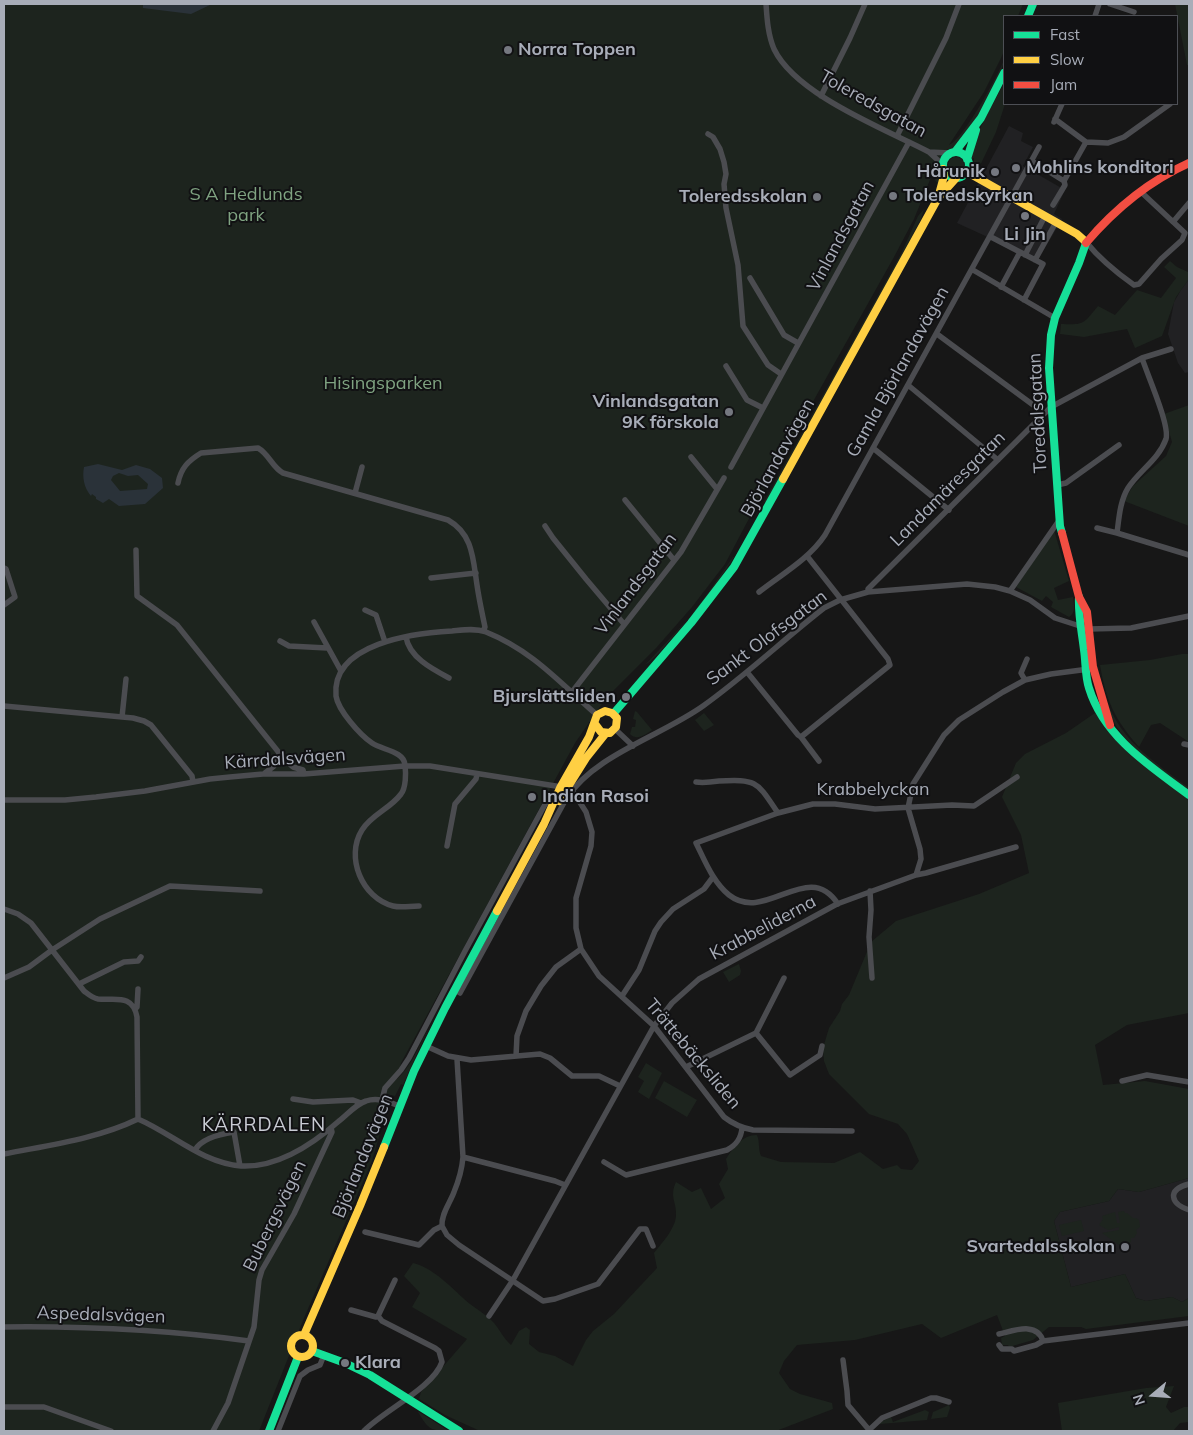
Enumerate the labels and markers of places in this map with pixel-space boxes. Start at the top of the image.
place label: Norra Toppen [518,39,636,61]
marker: Norra Toppen [502,44,514,56]
place label: Mohlins konditori [1026,157,1174,179]
place label: Hårunik [917,161,985,183]
marker: Mohlins konditori [1010,162,1022,174]
marker: Hårunik [989,166,1001,178]
place label: Toleredskyrkan [903,185,1033,207]
place label: Toleredsskolan [679,186,807,208]
marker: Toleredskyrkan [887,190,899,202]
marker: Toleredsskolan [811,191,823,203]
marker: Li Jin [1019,210,1031,222]
place label: Li Jin [1004,224,1046,246]
place label: Vinlandsgatan 9K förskola [592,391,719,434]
marker: Vinlandsgatan 9K förskola [723,406,735,418]
place label: Bjurslättsliden [493,686,616,708]
marker: Bjurslättsliden [620,691,632,703]
place label: Indian Rasoi [542,786,649,808]
marker: Indian Rasoi [526,791,538,803]
place label: Svartedalsskolan [966,1236,1115,1258]
marker: Svartedalsskolan [1119,1241,1131,1253]
place label: Klara [355,1352,401,1374]
marker: Klara [339,1357,351,1369]

